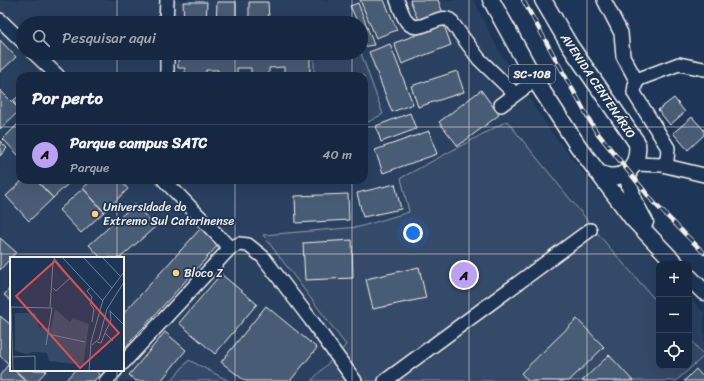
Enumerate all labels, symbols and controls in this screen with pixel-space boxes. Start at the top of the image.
search box [16,16,368,60]
text: Pesquisar aqui [62,25,156,51]
icon: search [30,27,52,49]
street label: AVENIDA CENTENÁRIO [554,28,642,143]
road number: SC-108 [509,65,555,83]
text: Por perto [32,83,103,113]
text: Parque campus SATC [70,130,207,156]
text: A [41,143,49,166]
text: 40 m [322,143,352,166]
text: Parque [70,156,109,179]
place label: Universidade do Extremo Sul Catarinense [103,196,235,232]
marker: Universidade do Extremo Sul Catarinense [90,209,100,219]
your location [403,223,423,243]
inset map [10,257,124,371]
pin: A [451,260,477,290]
map controls [656,261,692,369]
button: + [656,261,692,297]
place label: Bloco Z [184,262,223,284]
marker: Bloco Z [171,268,181,278]
button: − [656,297,692,333]
button: locate [656,333,692,369]

